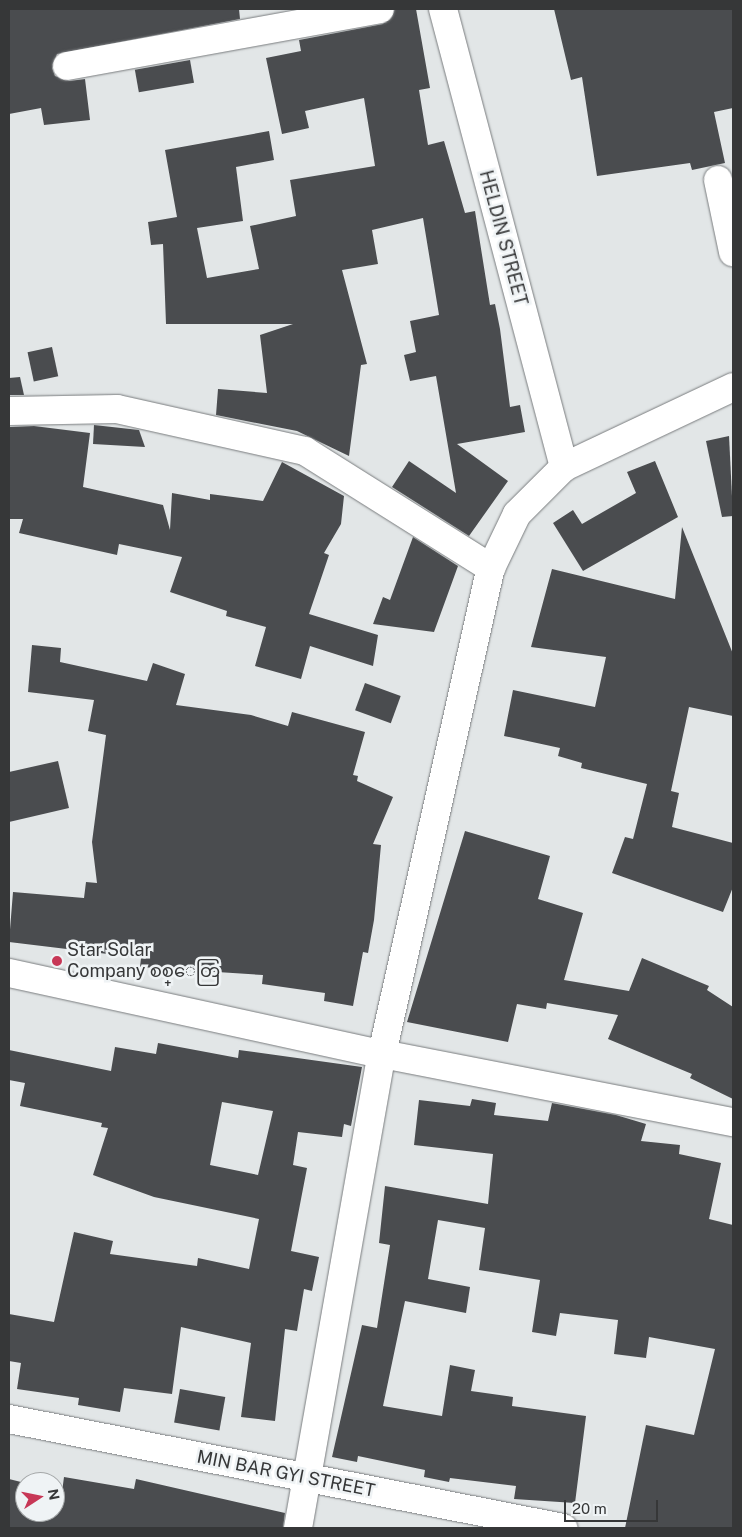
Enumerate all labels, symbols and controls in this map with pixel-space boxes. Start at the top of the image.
street label: HELDIN STREET [475,168,531,308]
place label: Star Solar Company စစ္ေတြ [67,940,220,982]
marker: Star Solar Company စစ္ေတြ [51,955,63,967]
street label: MIN BAR GYI STREET [195,1446,377,1502]
north arrow [15,1472,65,1522]
text: N [45,1487,63,1501]
scale bar [567,1490,661,1522]
text: 20 m [572,1500,607,1517]

